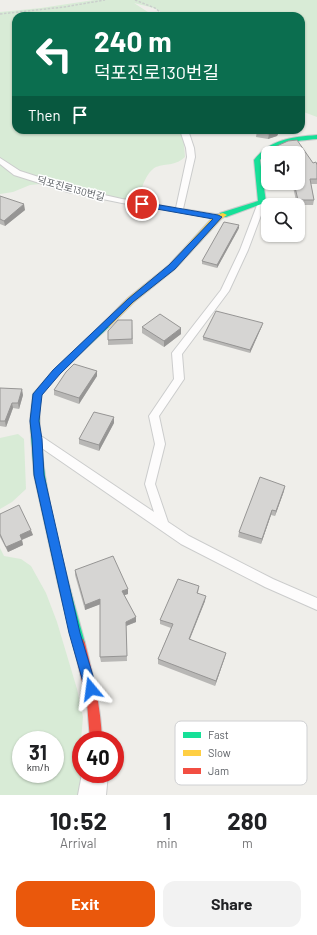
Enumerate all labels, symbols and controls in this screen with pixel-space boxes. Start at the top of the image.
text: 240 m [94,24,172,58]
icon: left [28,28,80,80]
text: 덕포진로130번길 [94,61,219,83]
icon: arrive [69,104,91,126]
text: Then [28,106,61,124]
map controls [261,146,305,242]
button: sound [261,146,305,190]
street label: 덕포진로130번길 [36,173,106,203]
pin [125,187,159,221]
icon: arrive [131,193,153,215]
button: search [261,198,305,242]
position arrow [70,668,112,710]
legend [175,721,307,785]
text: Fast [208,728,229,741]
speed limit sign: 40 [72,731,124,783]
text: 31 [29,740,47,764]
text: Slow [208,746,231,759]
text: km/h [27,761,49,773]
text: Jam [208,764,229,777]
text: 10:52 [50,806,107,835]
text: 1 [163,806,171,835]
text: 280 [227,806,267,835]
text: Arrival [60,835,96,851]
text: min [157,835,178,851]
text: m [242,835,253,851]
button: Exit [16,881,155,927]
button: Share [163,881,301,927]

